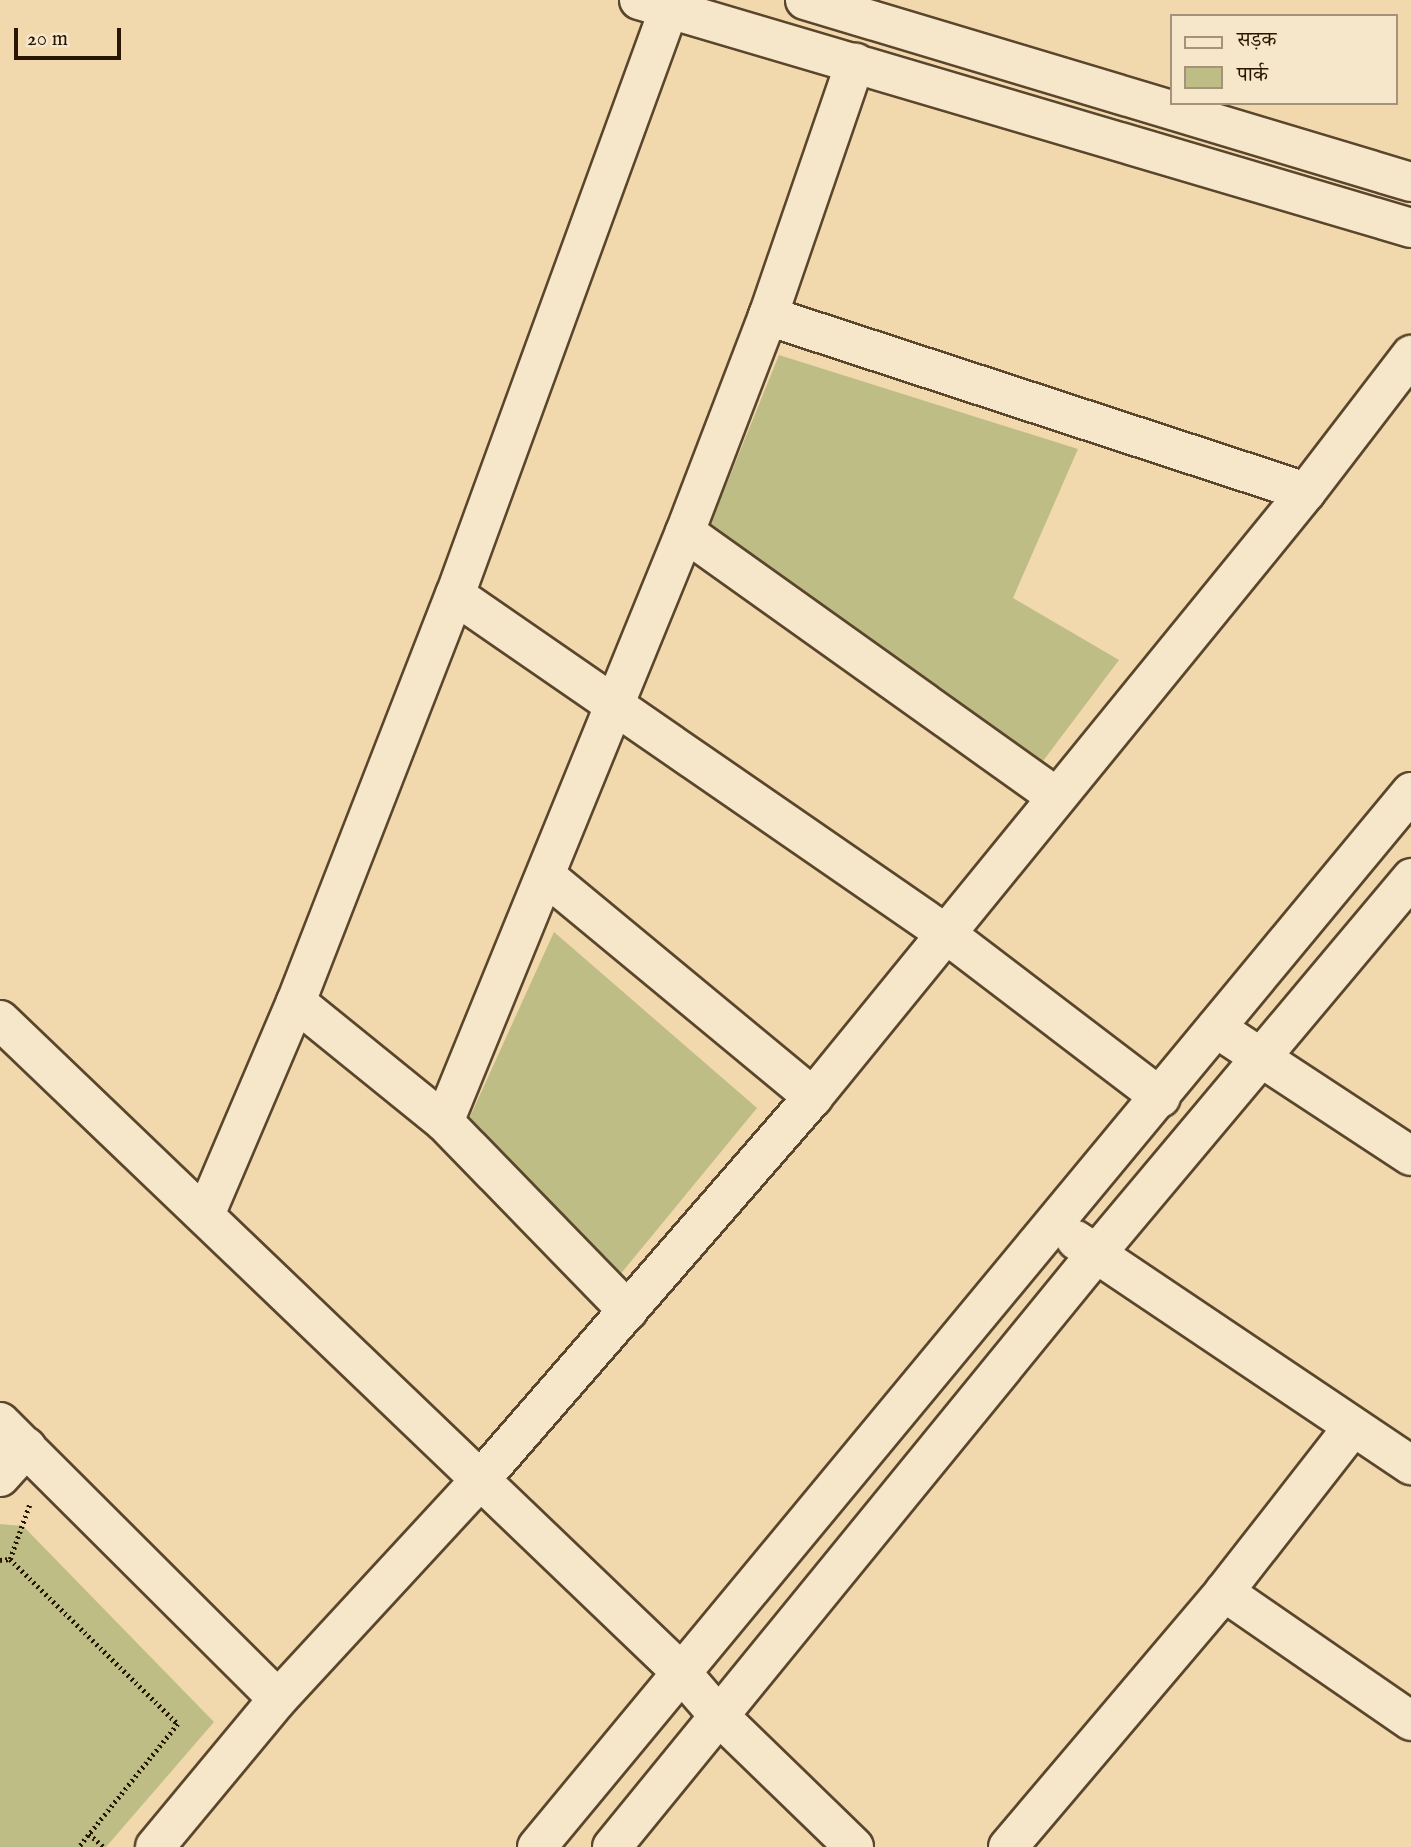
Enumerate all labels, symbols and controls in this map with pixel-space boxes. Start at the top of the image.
scale bar [18,14,124,58]
legend [1170,14,1397,105]
text: 20 m [27,26,68,53]
text: सड़क [1237,27,1276,54]
text: पार्क [1237,62,1268,89]

